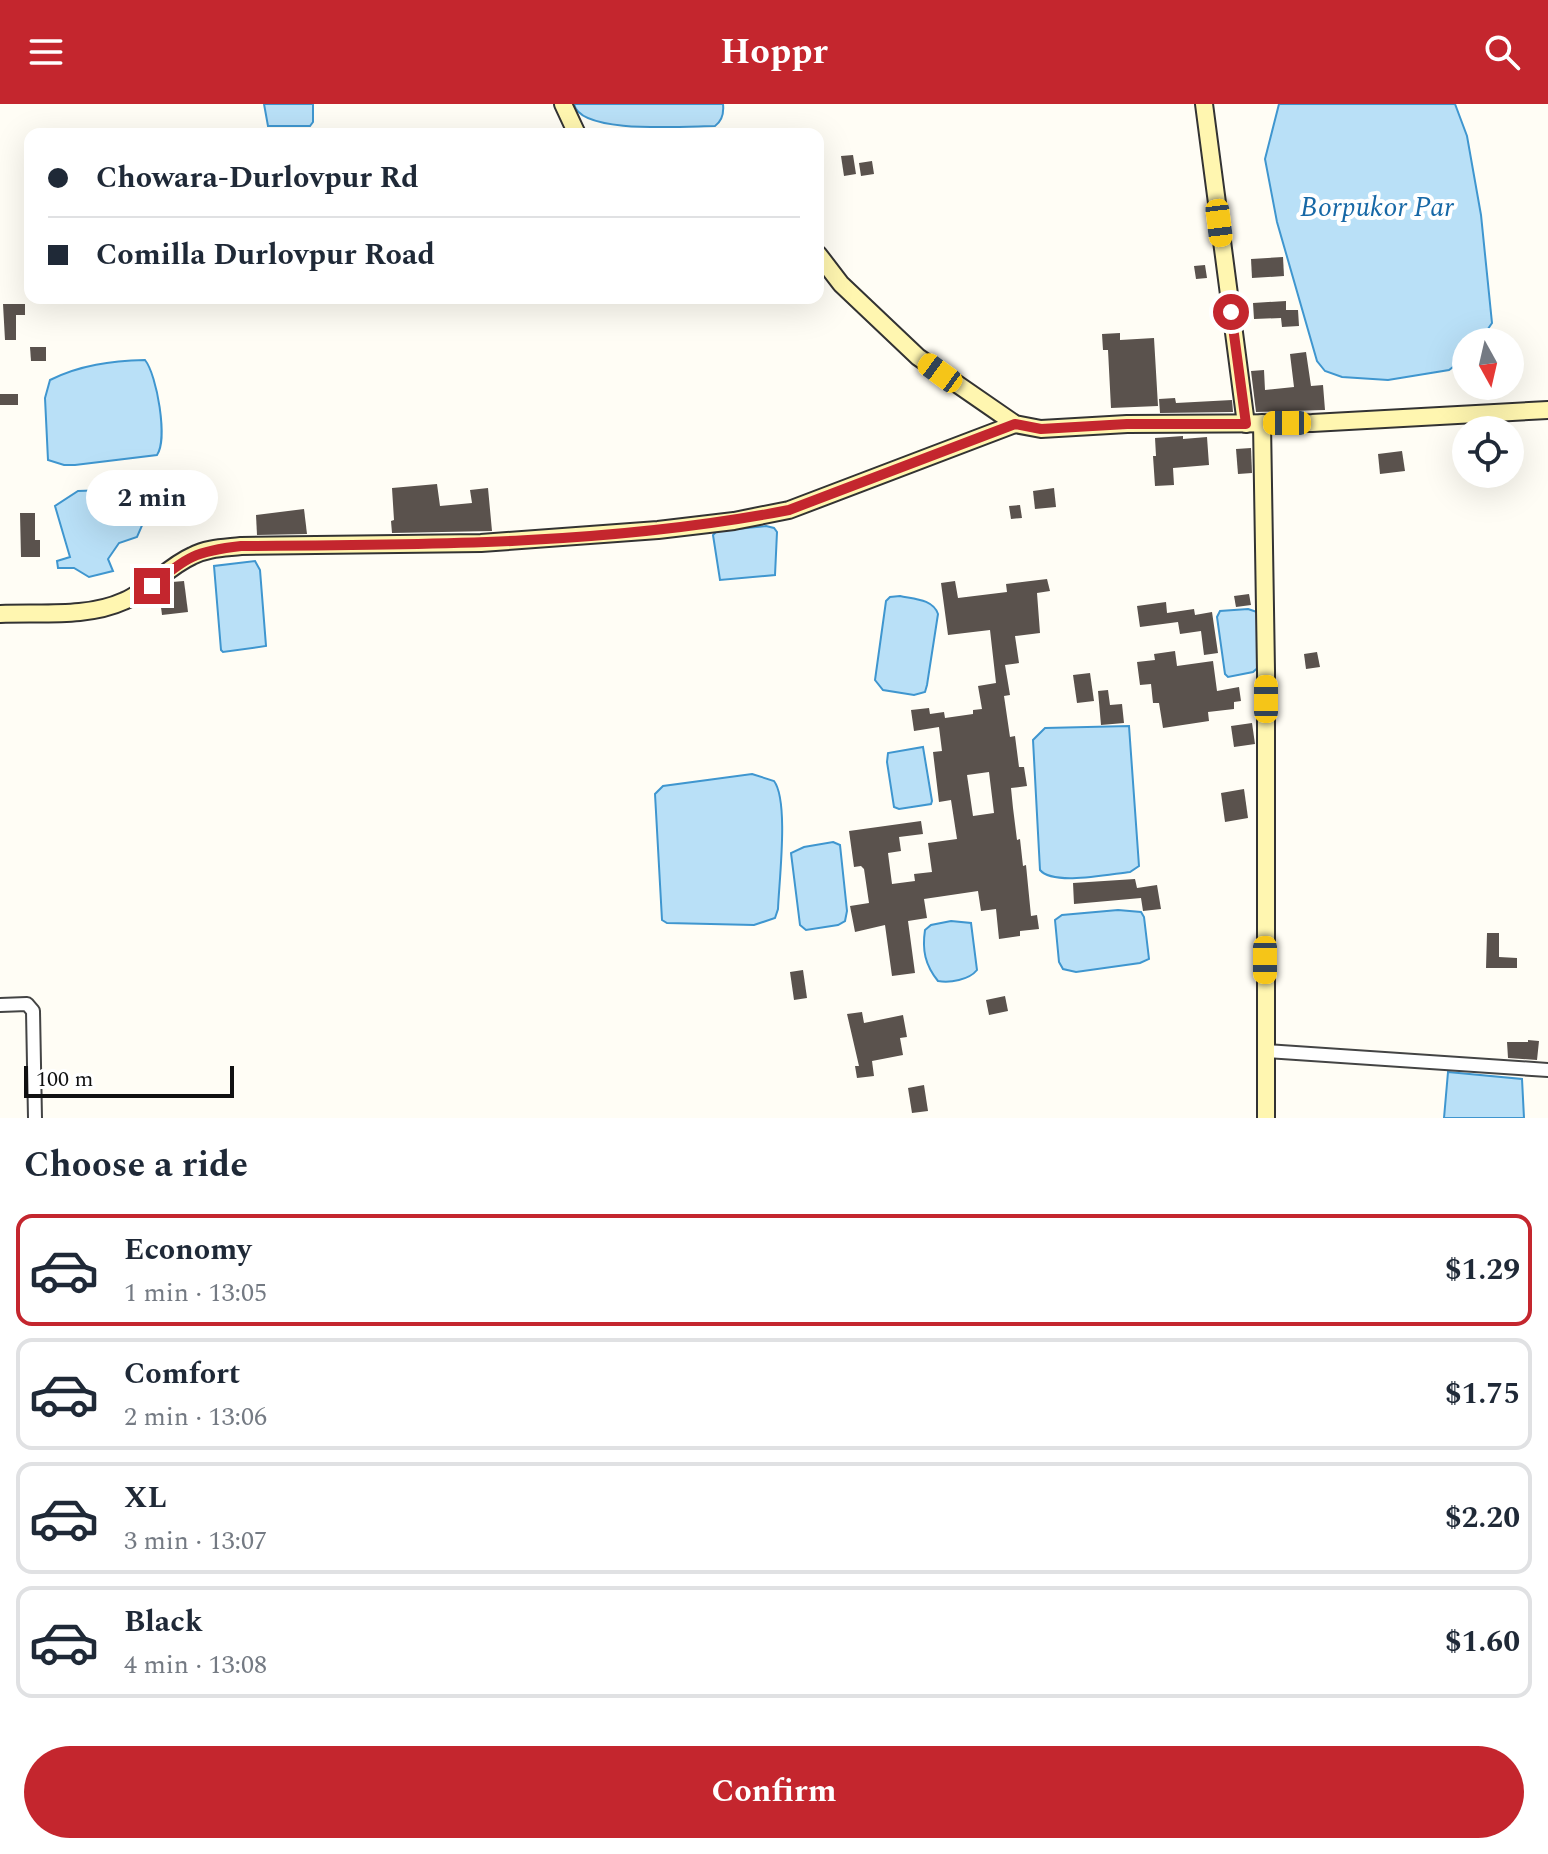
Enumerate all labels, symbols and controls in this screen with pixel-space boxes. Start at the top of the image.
text: Hoppr [720,25,828,80]
icon: menu [24,30,68,74]
icon: search [1480,30,1524,74]
text: Chowara-Durlovpur Rd [96,155,419,201]
water label: Borpukor Par [1300,186,1454,229]
car [1204,198,1234,248]
text: Comilla Durlovpur Road [96,232,435,278]
route start [1213,294,1249,330]
north arrow [1452,328,1524,400]
map controls [1452,328,1524,488]
car [914,349,966,397]
car [1263,411,1311,435]
button: locate [1452,416,1524,488]
callout: 2 min [86,470,218,526]
text: 2 min [117,478,187,518]
route end [134,568,170,604]
car [1254,675,1278,723]
car [1253,936,1277,984]
scale bar [24,1062,234,1098]
text: 100 m [36,1063,93,1096]
text: Choose a ride [24,1138,248,1193]
text: Economy [124,1227,251,1273]
icon: car [28,1234,100,1306]
text: $1.29 [1445,1247,1520,1293]
text: 1 min · 13:05 [124,1273,267,1313]
text: Comfort [124,1351,240,1397]
icon: car [28,1358,100,1430]
text: $1.75 [1445,1371,1520,1417]
text: 2 min · 13:06 [124,1397,267,1437]
text: XL [124,1475,167,1521]
icon: car [28,1482,100,1554]
text: $2.20 [1445,1495,1520,1541]
text: 3 min · 13:07 [124,1521,267,1561]
text: Black [124,1599,203,1645]
icon: car [28,1606,100,1678]
text: $1.60 [1445,1619,1520,1665]
text: 4 min · 13:08 [124,1645,267,1685]
button: Confirm [24,1746,1524,1838]

